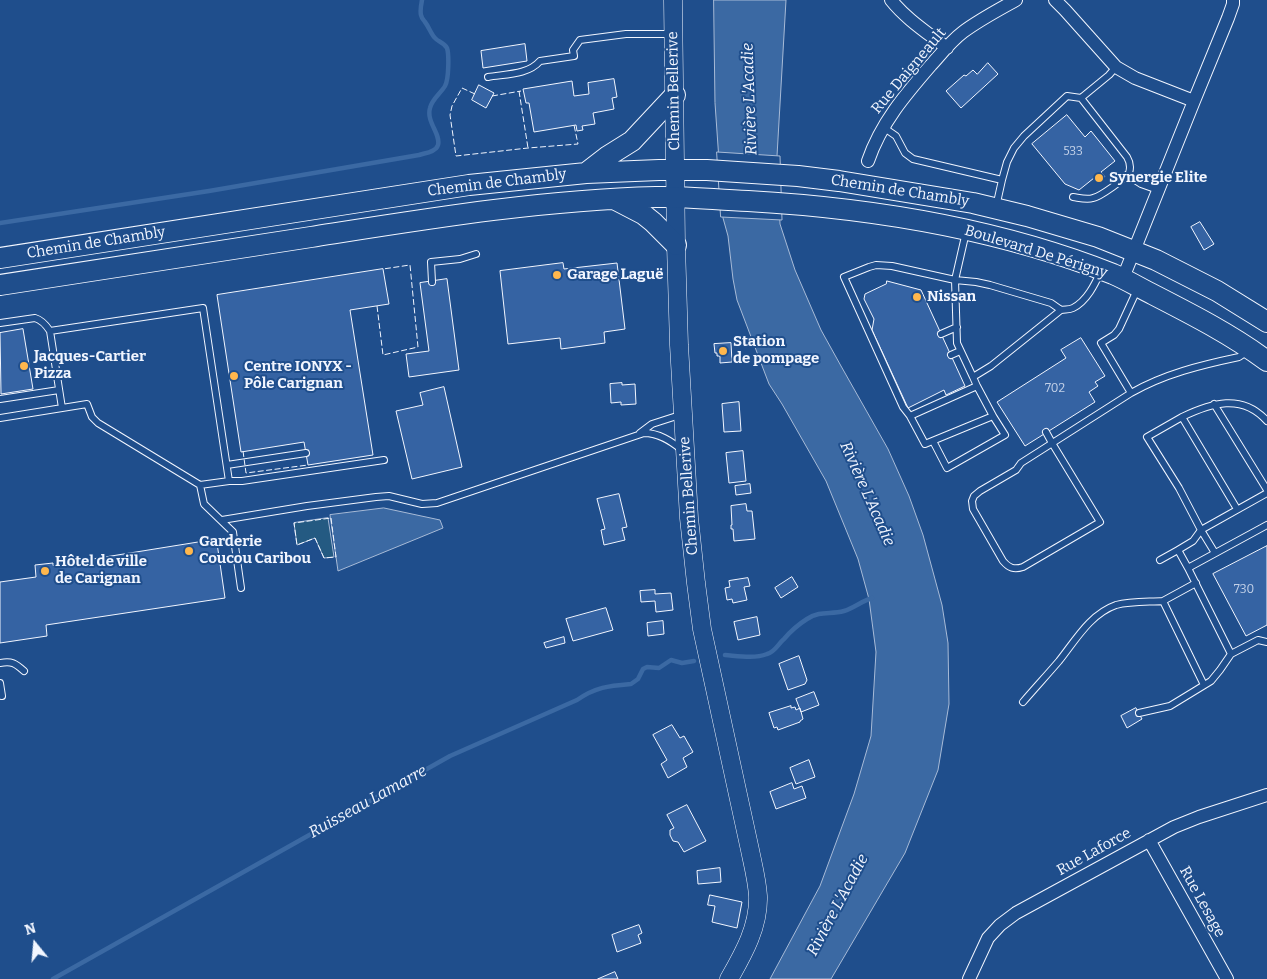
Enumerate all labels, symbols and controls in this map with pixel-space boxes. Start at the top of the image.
street label: Rue Daigneault [868,24,950,118]
street label: Chemin Bellerive [664,31,684,151]
water label: Rivière L'Acadie [738,43,762,155]
house number: 533 [1063,145,1083,159]
street label: Chemin de Chambly [426,166,568,200]
place label: Synergie Elite [1109,169,1207,187]
street label: Chemin de Chambly [829,171,971,211]
marker: Synergie Elite [1093,172,1105,184]
street label: Boulevard De Périgny [962,222,1110,282]
street label: Chemin de Chambly [25,223,167,263]
place label: Garage Laguë [567,266,663,284]
marker: Garage Laguë [551,269,563,281]
place label: Nissan [927,288,976,306]
marker: Nissan [911,291,923,303]
place label: Station de pompage [733,333,819,368]
marker: Station de pompage [717,345,729,357]
place label: Jacques-Cartier Pizza [34,348,146,383]
place label: Centre IONYX - Pôle Carignan [244,358,352,393]
marker: Jacques-Cartier Pizza [18,360,30,372]
marker: Centre IONYX - Pôle Carignan [228,370,240,382]
house number: 702 [1045,382,1065,396]
street label: Chemin Bellerive [676,436,702,556]
water label: Rivière L'Acadie [835,439,899,549]
place label: Garderie Coucou Caribou [199,533,311,568]
marker: Garderie Coucou Caribou [183,545,195,557]
place label: Hôtel de ville de Carignan [55,553,147,588]
marker: Hôtel de ville de Carignan [39,565,51,577]
house number: 730 [1234,583,1254,597]
water label: Ruisseau Lamarre [306,762,430,842]
street label: Rue Laforce [1054,824,1134,880]
water label: Rivière L'Acadie [803,851,873,959]
street label: Rue Lesage [1175,863,1229,941]
north arrow [10,919,60,969]
text: N [23,919,38,939]

